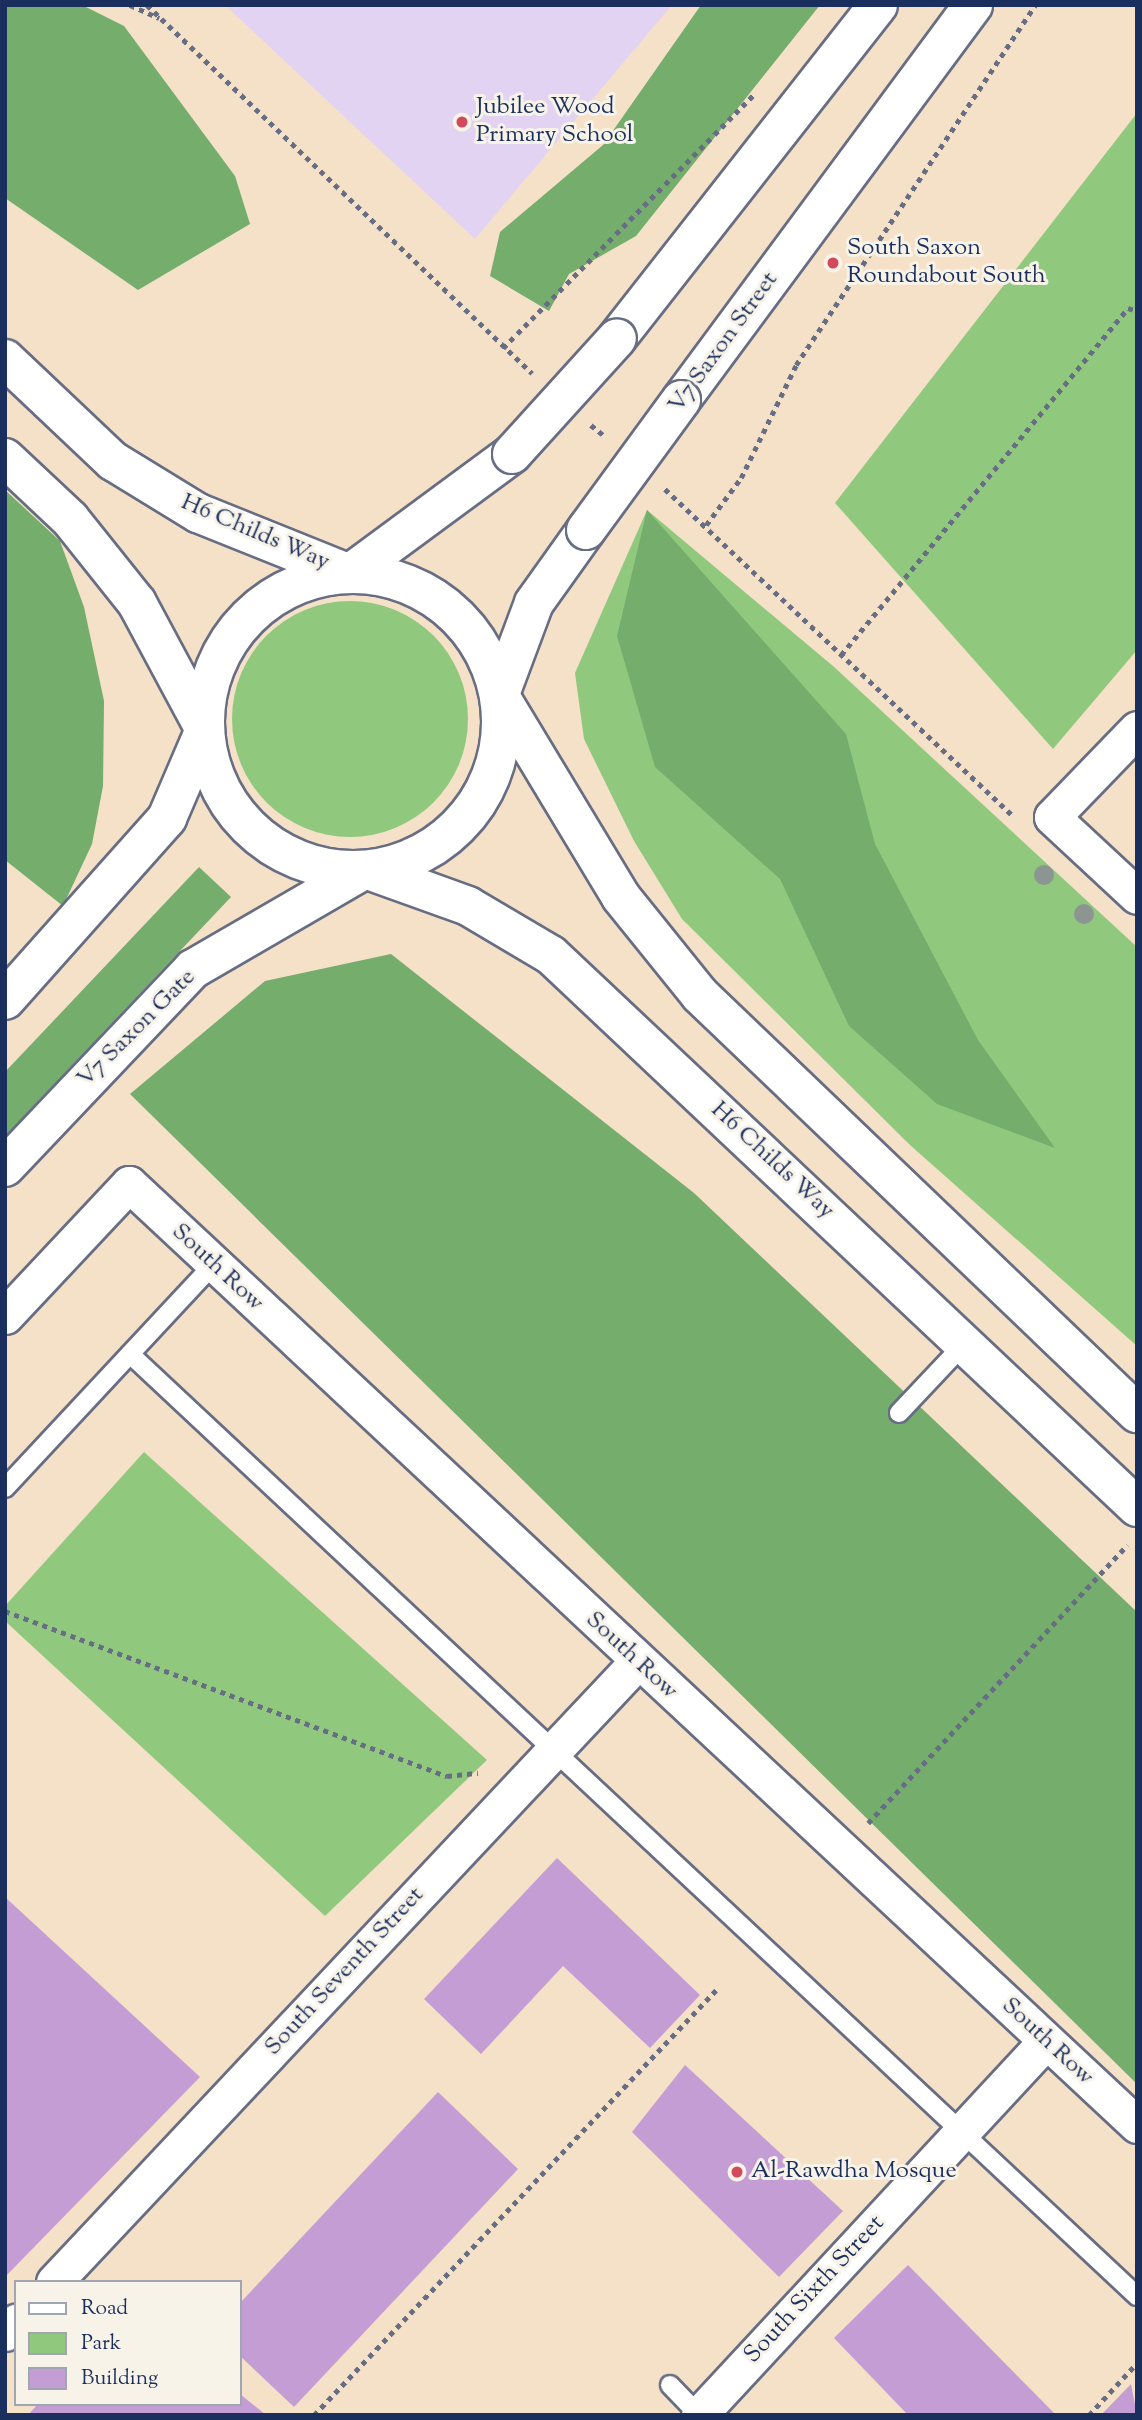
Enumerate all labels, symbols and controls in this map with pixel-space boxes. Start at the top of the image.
place label: Jubilee Wood Primary School [476,94,633,150]
marker: Jubilee Wood Primary School [454,114,470,130]
place label: South Saxon Roundabout South [847,235,1046,291]
marker: South Saxon Roundabout South [825,255,841,271]
street label: V7 Saxon Street [663,267,785,419]
street label: H6 Childs Way [176,489,334,577]
street label: V7 Saxon Gate [72,964,202,1094]
street label: H6 Childs Way [704,1096,840,1226]
street label: South Row [165,1218,269,1318]
street label: South Row [579,1606,683,1706]
street label: South Seventh Street [259,1882,431,2062]
street label: South Row [995,1992,1099,2092]
place label: Al-Rawdha Mosque [751,2158,957,2186]
marker: Al-Rawdha Mosque [729,2164,745,2180]
street label: South Sixth Street [739,2210,891,2370]
legend [14,2280,242,2406]
text: Road [81,2294,128,2324]
text: Park [81,2329,121,2359]
text: Building [81,2364,158,2394]

